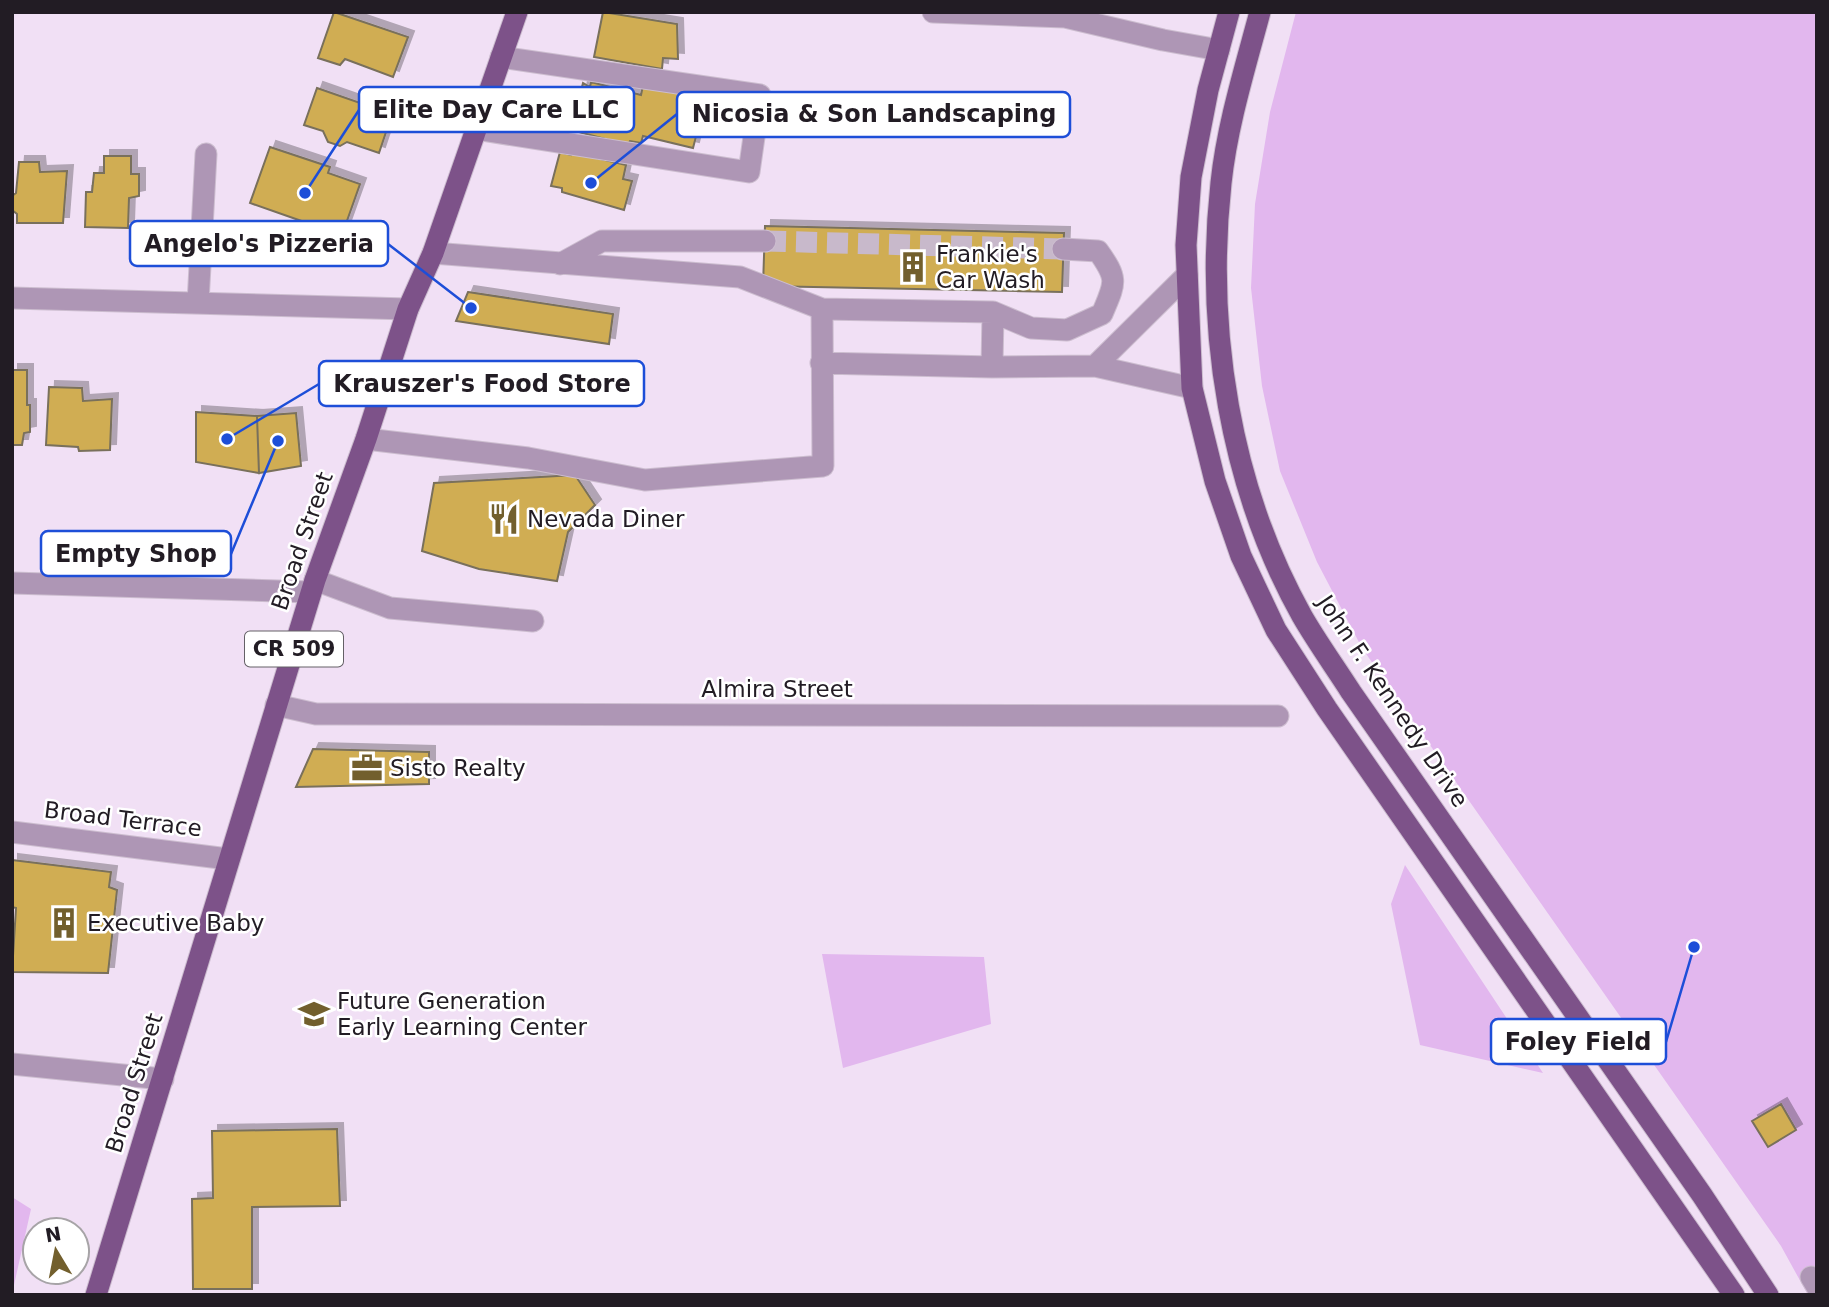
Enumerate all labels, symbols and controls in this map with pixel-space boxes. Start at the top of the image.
callout: Elite Day Care LLC [359,87,634,132]
callout: Nicosia & Son Landscaping [677,92,1070,137]
text: Elite Day Care LLC [373,96,619,124]
text: Nicosia & Son Landscaping [692,100,1056,128]
callout: Angelo's Pizzeria [130,221,388,266]
text: Angelo's Pizzeria [144,230,374,258]
place label: Frankie's Car Wash [936,241,1045,293]
building icon: Frankie's Car Wash [896,250,930,284]
callout: Krauszer's Food Store [319,361,644,406]
text: Krauszer's Food Store [333,370,631,398]
street label: Broad Street [266,468,338,614]
restaurant icon: Nevada Diner [487,502,521,536]
place label: Nevada Diner [527,506,685,532]
callout: Empty Shop [41,531,231,576]
text: Empty Shop [55,540,217,568]
street label: John F. Kennedy Drive [1311,589,1474,812]
road number: CR 509 [245,632,343,666]
street label: Almira Street [701,676,853,702]
office icon: Sisto Realty [350,751,384,785]
place label: Sisto Realty [390,755,526,781]
street label: Broad Terrace [43,796,203,842]
building icon: Executive Baby [47,906,81,940]
place label: Executive Baby [87,910,264,936]
place label: Future Generation Early Learning Center [337,988,588,1040]
school or university icon: Future Generation Early Learning Center [297,997,331,1031]
street label: Broad Street [100,1010,168,1156]
callout: Foley Field [1491,1019,1666,1064]
text: Foley Field [1505,1028,1651,1056]
north arrow [21,1216,91,1286]
text: N [43,1222,63,1246]

